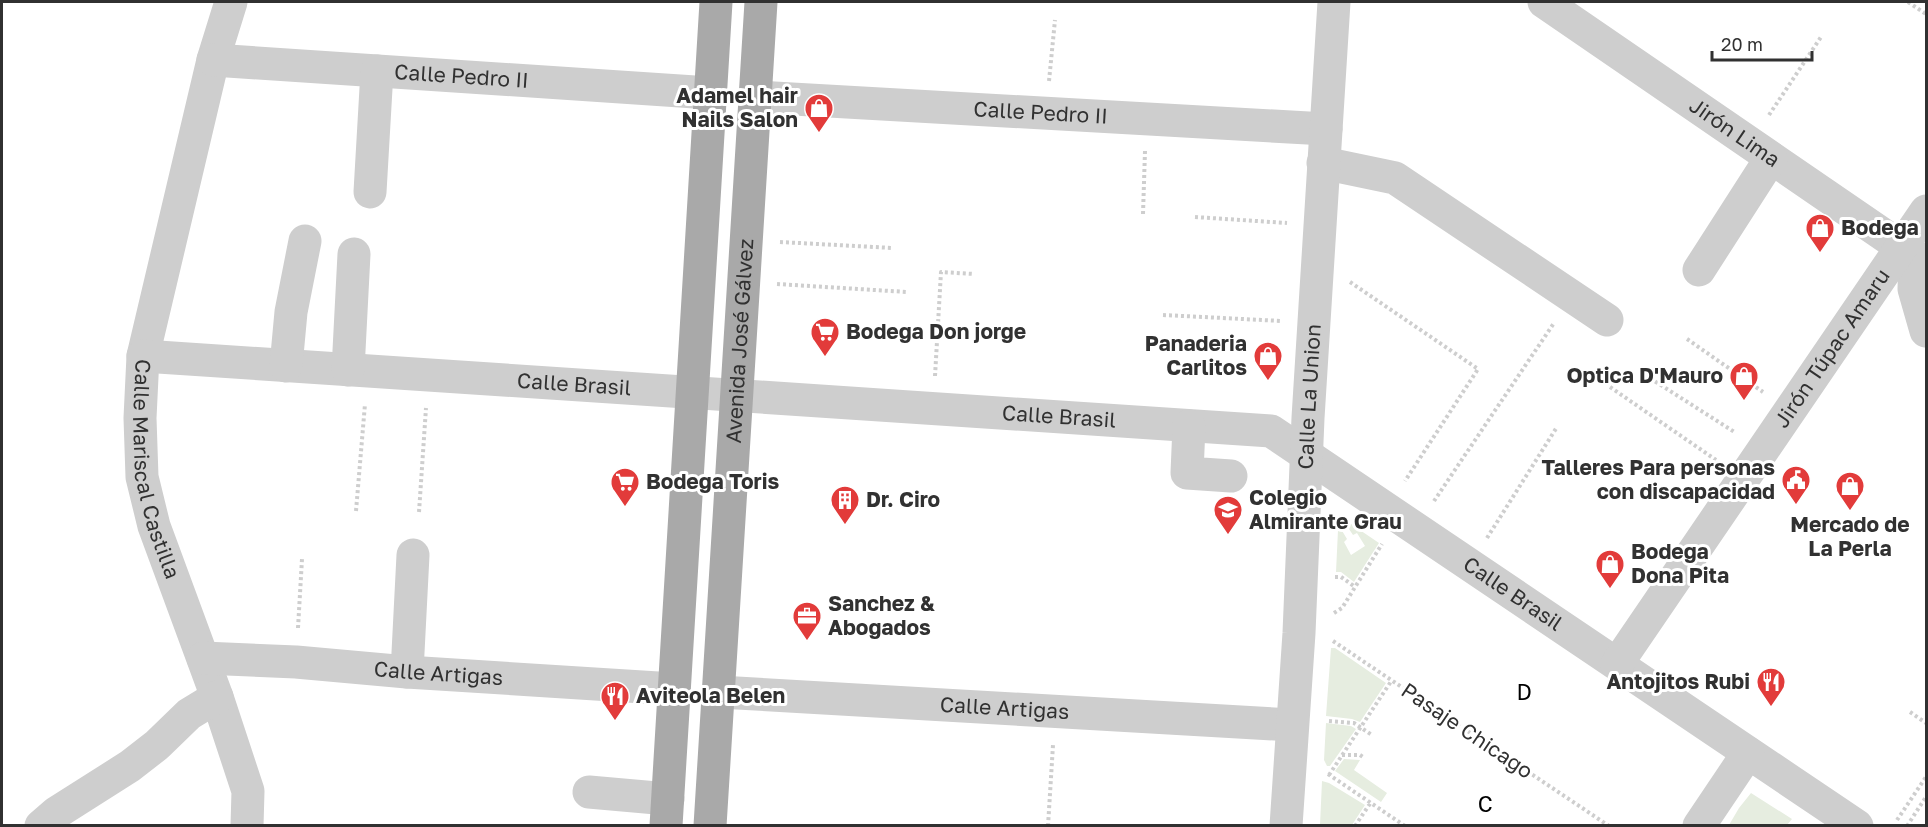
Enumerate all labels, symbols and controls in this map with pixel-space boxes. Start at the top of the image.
scale bar [1712,24,1812,62]
text: 20 m [1721,33,1763,55]
street label: Calle Pedro II [394,58,530,93]
place label: Adamel hair Nails Salon [676,82,798,132]
shop icon: Adamel hair Nails Salon [803,92,835,134]
street label: Jirón Lima [1685,92,1785,172]
street label: Calle Pedro II [973,95,1109,129]
shop icon: Bodega [1804,212,1836,254]
place label: Bodega [1841,214,1919,240]
street label: Avenida José Gálvez [720,238,758,444]
street label: Jirón Túpac Amaru [1768,263,1895,432]
supermarket icon: Bodega Don jorge [809,316,841,358]
place label: Bodega Don jorge [846,318,1026,344]
street label: Calle La Union [1292,323,1326,470]
place label: Panaderia Carlitos [1145,330,1247,380]
shop icon: Panaderia Carlitos [1252,340,1284,382]
street label: Calle Mariscal Castilla [128,359,186,582]
shop icon: Optica D'Mauro [1728,360,1760,402]
place label: Optica D'Mauro [1566,362,1723,388]
street label: Calle Brasil [516,367,632,400]
street label: Calle Brasil [1001,399,1117,433]
place label: Talleres Para personas con discapacidad [1541,454,1775,504]
public building icon: Talleres Para personas con discapacidad [1780,464,1812,506]
supermarket icon: Bodega Toris [609,466,641,508]
place label: Bodega Toris [646,468,780,494]
shop icon: Mercado de La Perla [1834,470,1866,512]
building icon: Dr. Ciro [829,484,861,526]
place label: Colegio Almirante Grau [1249,484,1402,534]
place label: Dr. Ciro [866,486,940,512]
school or university icon: Colegio Almirante Grau [1212,494,1244,536]
place label: Mercado de La Perla [1790,511,1910,561]
place label: Bodega Dona Pita [1631,538,1729,588]
shop icon: Bodega Dona Pita [1594,548,1626,590]
street label: Calle Brasil [1459,550,1568,636]
place label: Sanchez & Abogados [828,590,935,640]
office icon: Sanchez & Abogados [791,600,823,642]
street label: Calle Artigas [373,655,504,690]
restaurant icon: Antojitos Rubi [1755,666,1787,708]
place label: Antojitos Rubi [1606,668,1750,694]
street label: Pasaje Chicago [1397,677,1538,784]
district label: D [1517,678,1533,705]
restaurant icon: Aviteola Belen [599,680,631,722]
place label: Aviteola Belen [636,682,785,708]
street label: Calle Artigas [939,691,1070,724]
district label: C [1478,790,1494,817]

